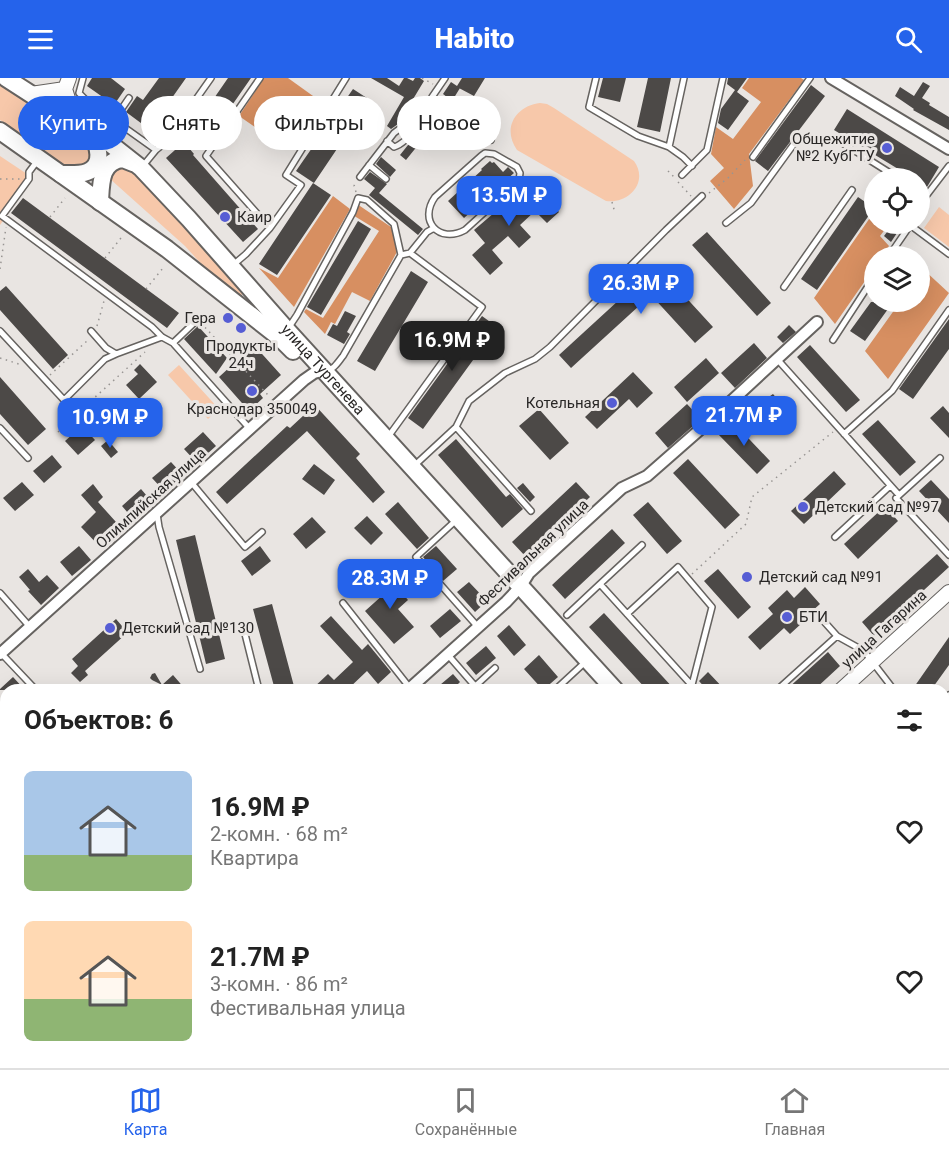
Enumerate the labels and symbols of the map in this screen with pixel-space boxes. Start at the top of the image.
place label: Общежитие №2 КубГТУ [792,130,875,165]
marker: Общежитие №2 КубГТУ [880,141,894,155]
pin: 13.5M ₽ [454,176,564,227]
place label: Каир [237,208,272,226]
marker: Каир [218,210,232,224]
pin: 26.3M ₽ [586,264,696,315]
place label: Гера [184,309,216,327]
marker: Гера [221,311,235,325]
marker: Продукты 24ч [234,321,248,335]
street label: улица Тургенева [277,321,369,418]
pin: 16.9M ₽ [397,321,507,372]
place label: Продукты 24ч [206,337,276,372]
marker: Краснодар 350049 [245,384,259,398]
place label: Котельная [526,394,600,412]
marker: Котельная [605,396,619,410]
pin: 21.7M ₽ [689,396,799,447]
pin: 10.9M ₽ [55,398,165,449]
place label: Краснодар 350049 [187,400,317,418]
street label: Олимпийская улица [92,444,210,552]
street label: Фестивальная улица [474,496,592,610]
place label: Детский сад №97 [815,498,939,516]
marker: Детский сад №97 [796,500,810,514]
pin: 28.3M ₽ [335,559,445,610]
place label: Детский сад №91 [759,568,883,586]
marker: Детский сад №91 [740,570,754,584]
street label: улица Гагарина [838,586,930,672]
place label: БТИ [799,608,828,626]
marker: БТИ [780,610,794,624]
place label: Детский сад №130 [122,619,254,637]
marker: Детский сад №130 [103,621,117,635]

